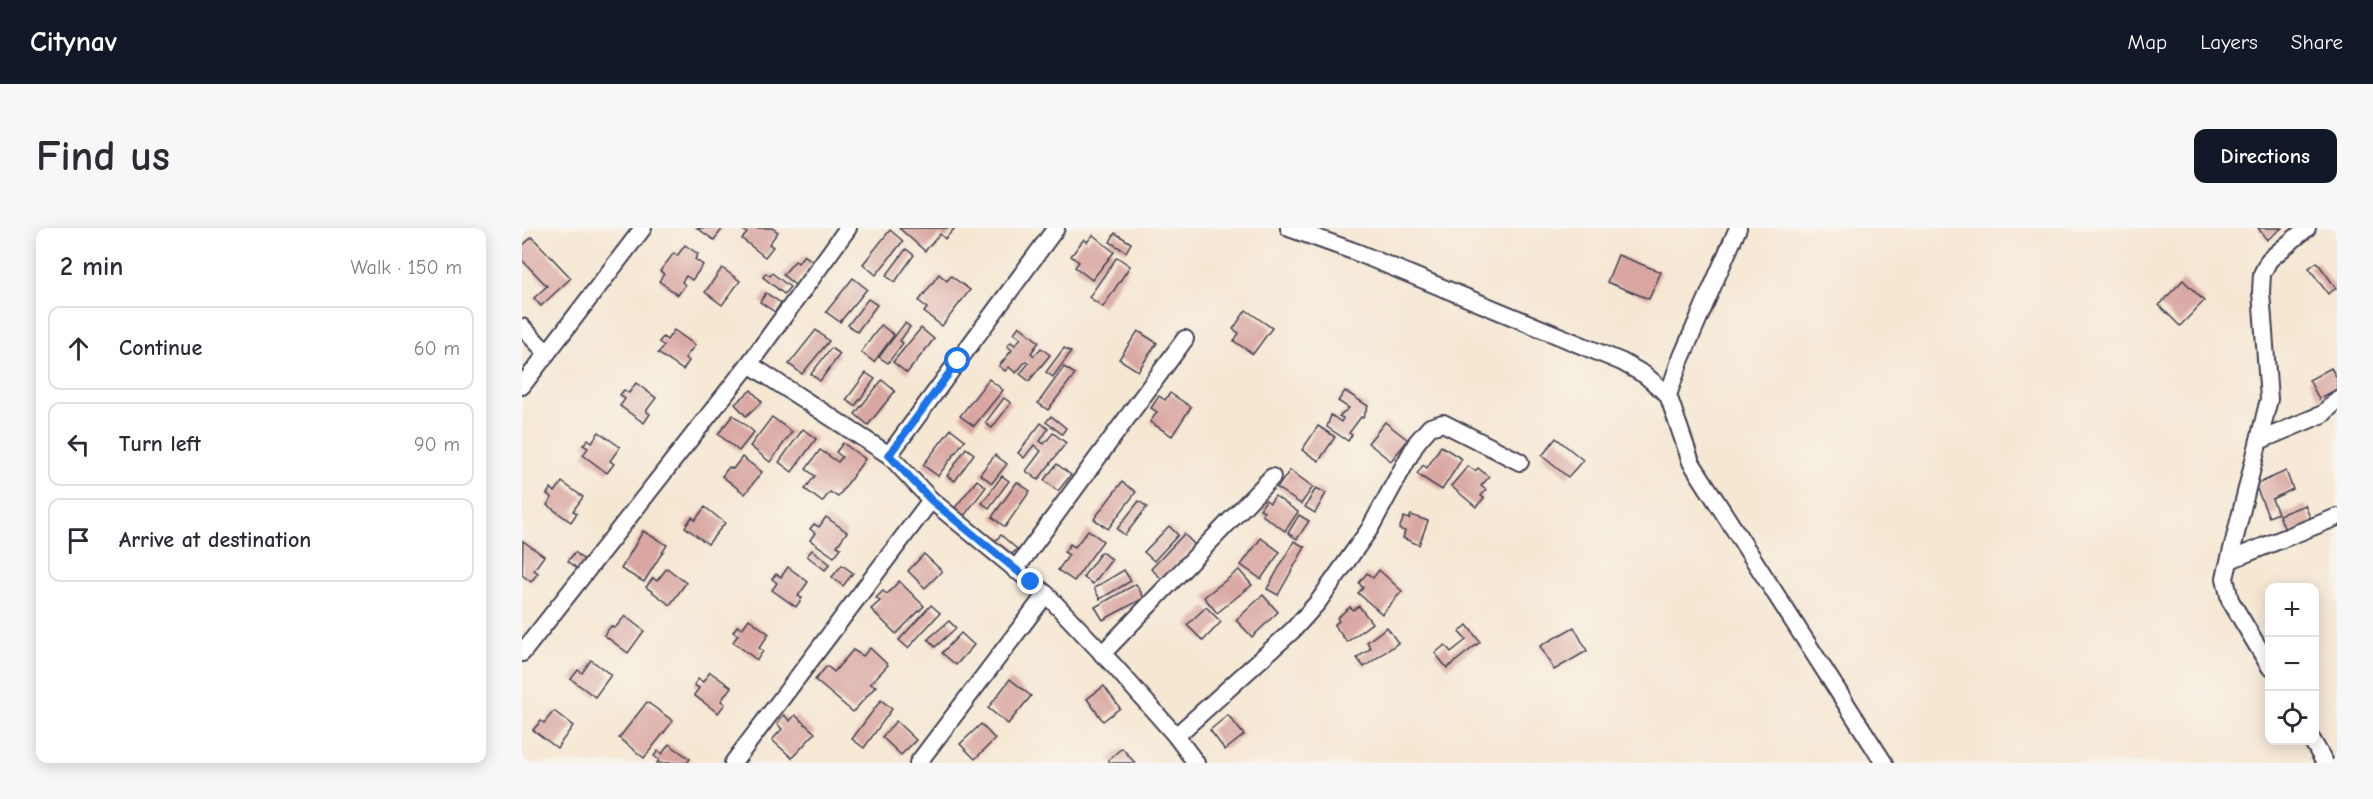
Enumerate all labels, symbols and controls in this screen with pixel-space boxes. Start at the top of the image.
text: Citynav [30,26,117,58]
text: Map [2128,30,2167,54]
text: Layers [2200,30,2258,54]
text: Share [2291,30,2343,54]
button: Directions [2194,129,2337,183]
text: Find us [36,132,170,181]
text: 2 min [60,252,123,282]
text: Walk · 150 m [351,256,462,279]
icon: ahead [62,332,95,365]
text: Continue [119,335,202,361]
text: 60 m [414,337,460,360]
route start [944,347,970,373]
icon: left [62,428,95,461]
text: Turn left [119,431,201,457]
text: 90 m [414,433,460,456]
icon: arrive [62,524,95,557]
text: Arrive at destination [119,527,311,553]
route end [1017,568,1043,594]
map controls [2265,583,2319,745]
button: + [2265,583,2319,637]
button: − [2265,637,2319,691]
button: locate [2265,691,2319,745]

